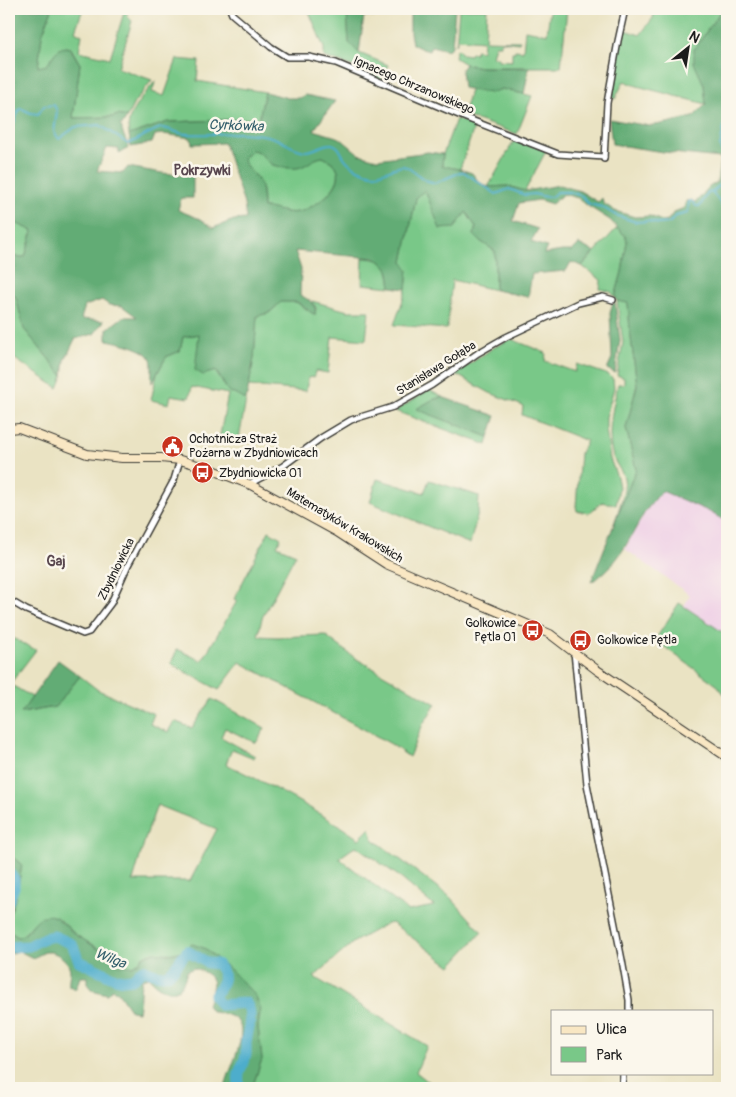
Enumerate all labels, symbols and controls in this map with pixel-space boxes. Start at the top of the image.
north arrow [664,22,714,72]
text: N [686,27,703,47]
street label: Ignacego Chrzanowskiego [351,53,477,118]
water label: Cyrkówka [208,116,265,135]
district label: Pokrzywki [173,162,231,179]
street label: Stanisława Gołąba [394,338,479,399]
place label: Ochotnicza Straż Pożarna w Zbydniowicach [189,432,318,461]
public building icon: Ochotnicza Straż Pożarna w Zbydniowicach [161,434,185,458]
bus stop icon: Zbydniowicka 01 [191,461,215,485]
place label: Zbydniowicka 01 [219,466,302,481]
street label: Matematyków Krakowskich [284,485,406,566]
street label: Zbydniowicka [95,535,138,603]
district label: Gaj [46,553,66,570]
place label: Golkowice Pętla 01 [465,616,516,645]
bus stop icon: Golkowice Pętla 01 [520,618,544,642]
bus stop icon: Golkowice Pętla [569,628,593,652]
place label: Golkowice Pętla [597,633,677,648]
water label: Wilga [93,945,130,973]
legend [551,1010,714,1074]
text: Ulica [596,1020,627,1039]
text: Park [596,1046,623,1065]

